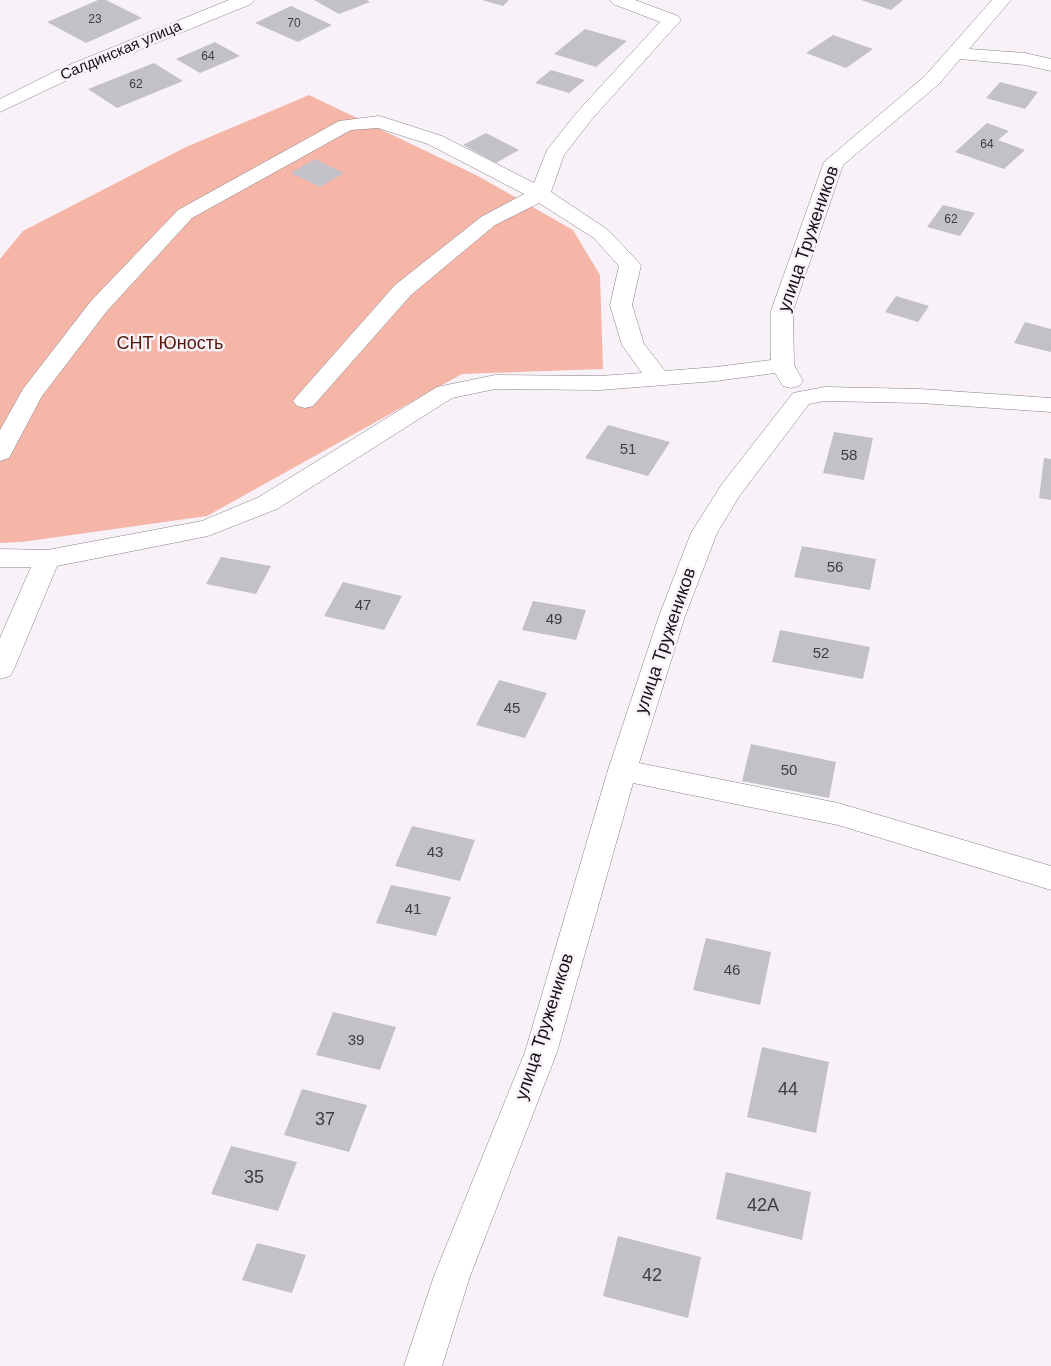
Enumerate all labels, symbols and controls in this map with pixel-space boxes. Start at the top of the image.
house number: 23 [88,13,102,27]
street label: Салдинская улица [58,17,184,85]
house number: 70 [287,17,301,31]
house number: 64 [201,50,215,64]
house number: 62 [129,78,143,92]
house number: 64 [980,138,994,152]
street label: улица Тружеников [774,163,844,315]
house number: 62 [944,213,958,227]
park label: СНТ Юность [117,333,223,355]
house number: 51 [620,441,636,459]
house number: 58 [841,447,857,465]
house number: 56 [827,559,843,577]
street label: улица Тружеников [631,565,701,717]
house number: 47 [355,597,371,615]
house number: 49 [546,611,562,629]
house number: 52 [813,645,829,663]
house number: 45 [504,700,520,718]
house number: 50 [781,762,797,780]
house number: 43 [427,844,443,862]
house number: 41 [405,901,421,919]
street label: улица Тружеников [511,951,579,1103]
house number: 46 [724,962,740,980]
house number: 39 [348,1032,364,1050]
house number: 44 [778,1079,798,1101]
house number: 37 [315,1109,335,1131]
house number: 35 [244,1167,264,1189]
house number: 42А [747,1195,779,1217]
house number: 42 [642,1265,662,1287]

